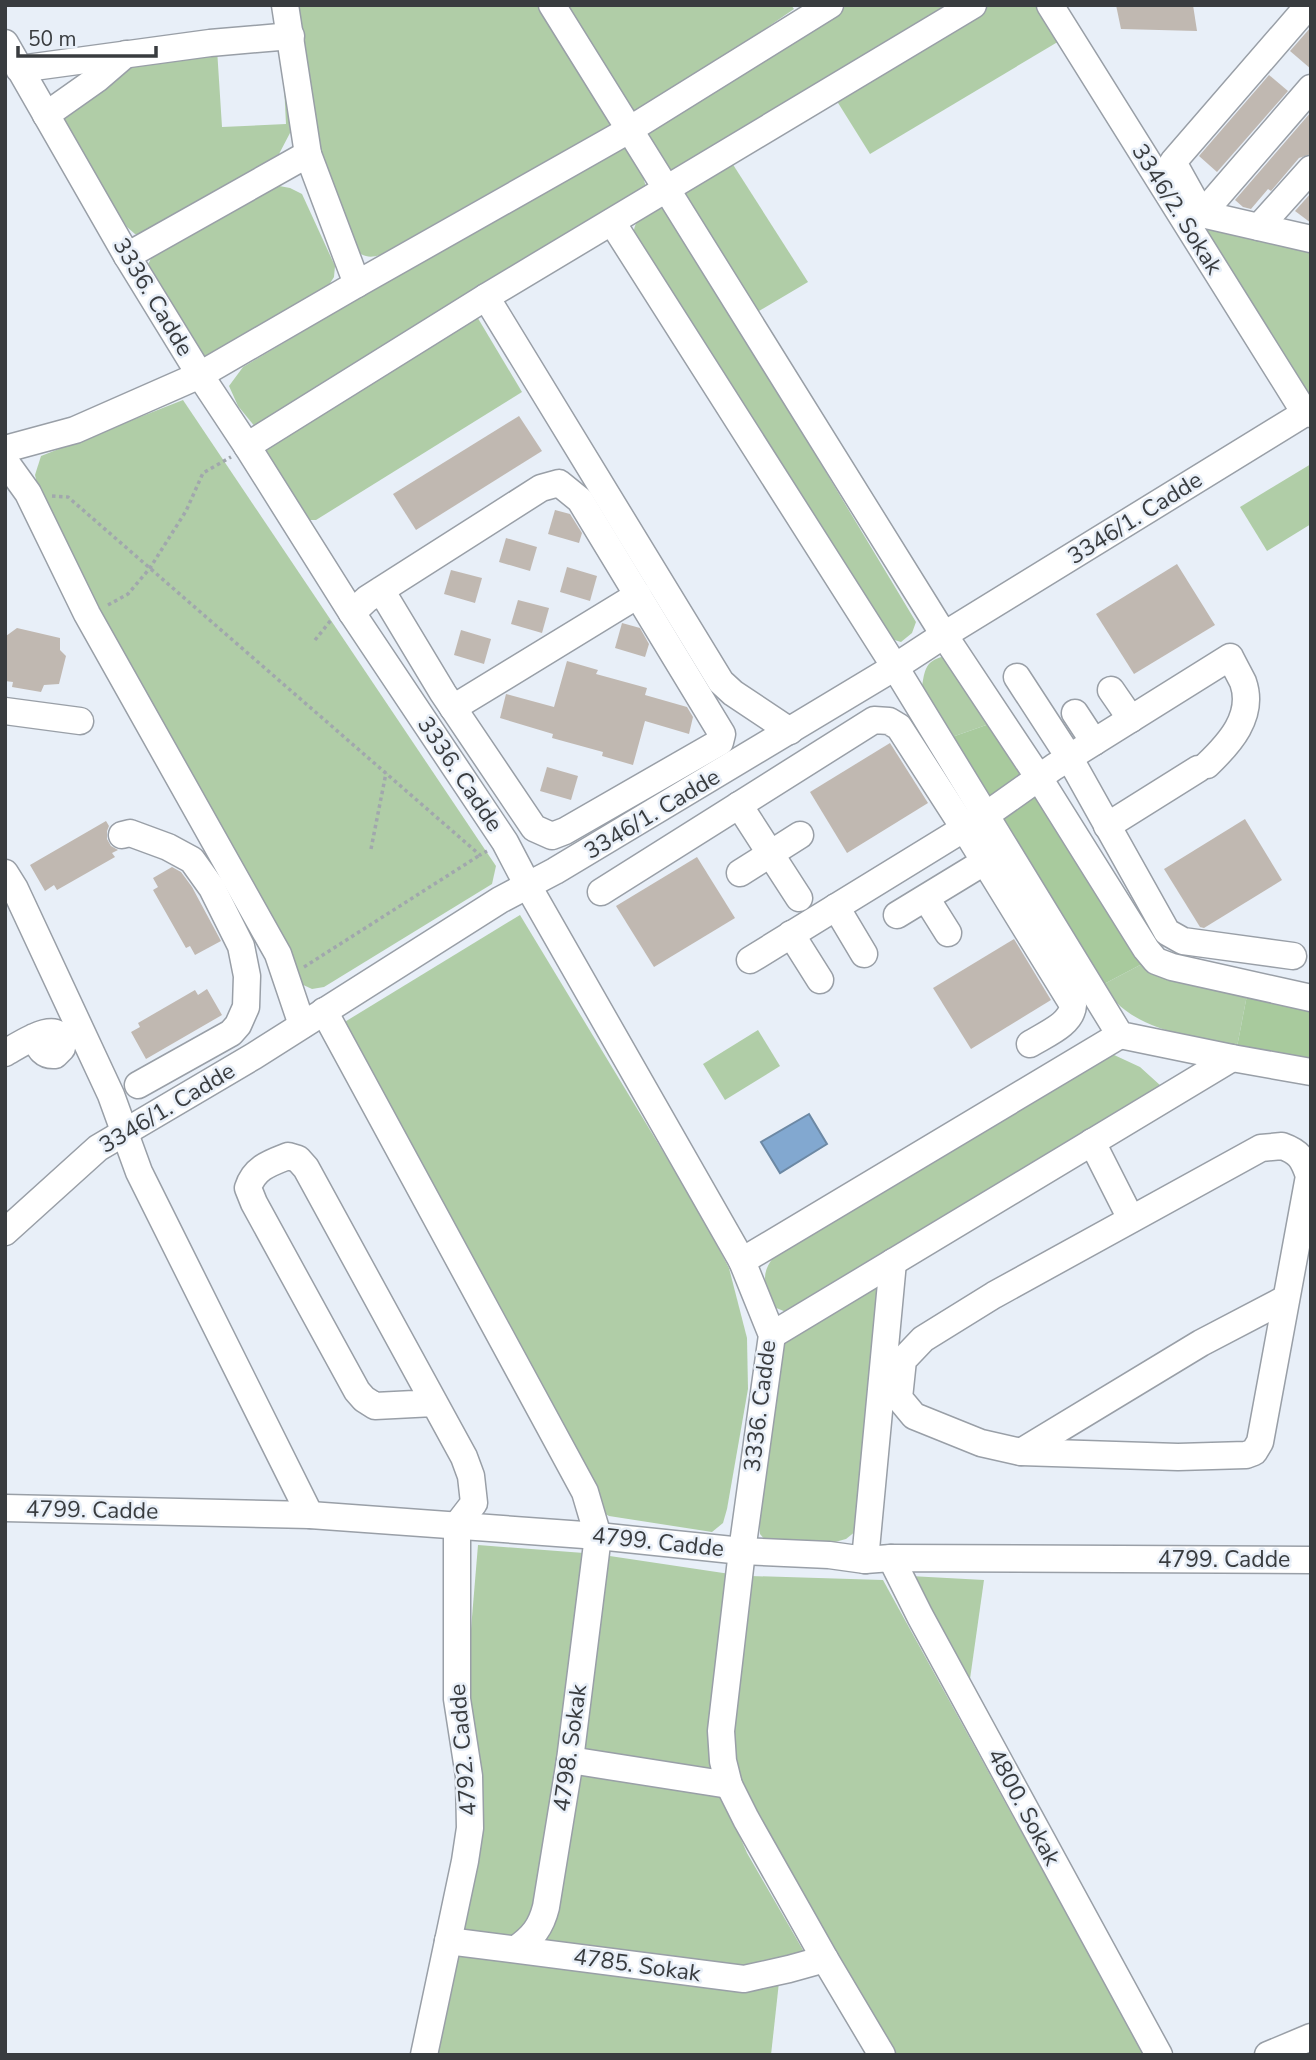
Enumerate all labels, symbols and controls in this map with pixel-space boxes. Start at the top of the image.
scale bar [18,14,156,58]
text: 50 m [28,25,77,53]
street label: 3346/2. Sokak [1124,138,1230,281]
street label: 3336. Cadde [106,232,200,362]
street label: 3346/1. Cadde [1062,464,1208,572]
street label: 3336. Cadde [410,710,510,838]
street label: 3346/1. Cadde [578,761,726,867]
street label: 3346/1. Cadde [93,1055,241,1161]
street label: 3336. Cadde [737,1338,783,1474]
street label: 4799. Cadde [25,1493,159,1527]
street label: 4799. Cadde [590,1520,726,1564]
street label: 4799. Cadde [1158,1544,1290,1575]
street label: 4798. Sokak [546,1682,594,1814]
street label: 4792. Cadde [442,1683,484,1817]
street label: 4800. Sokak [980,1743,1068,1871]
street label: 4785. Sokak [571,1941,703,1989]

